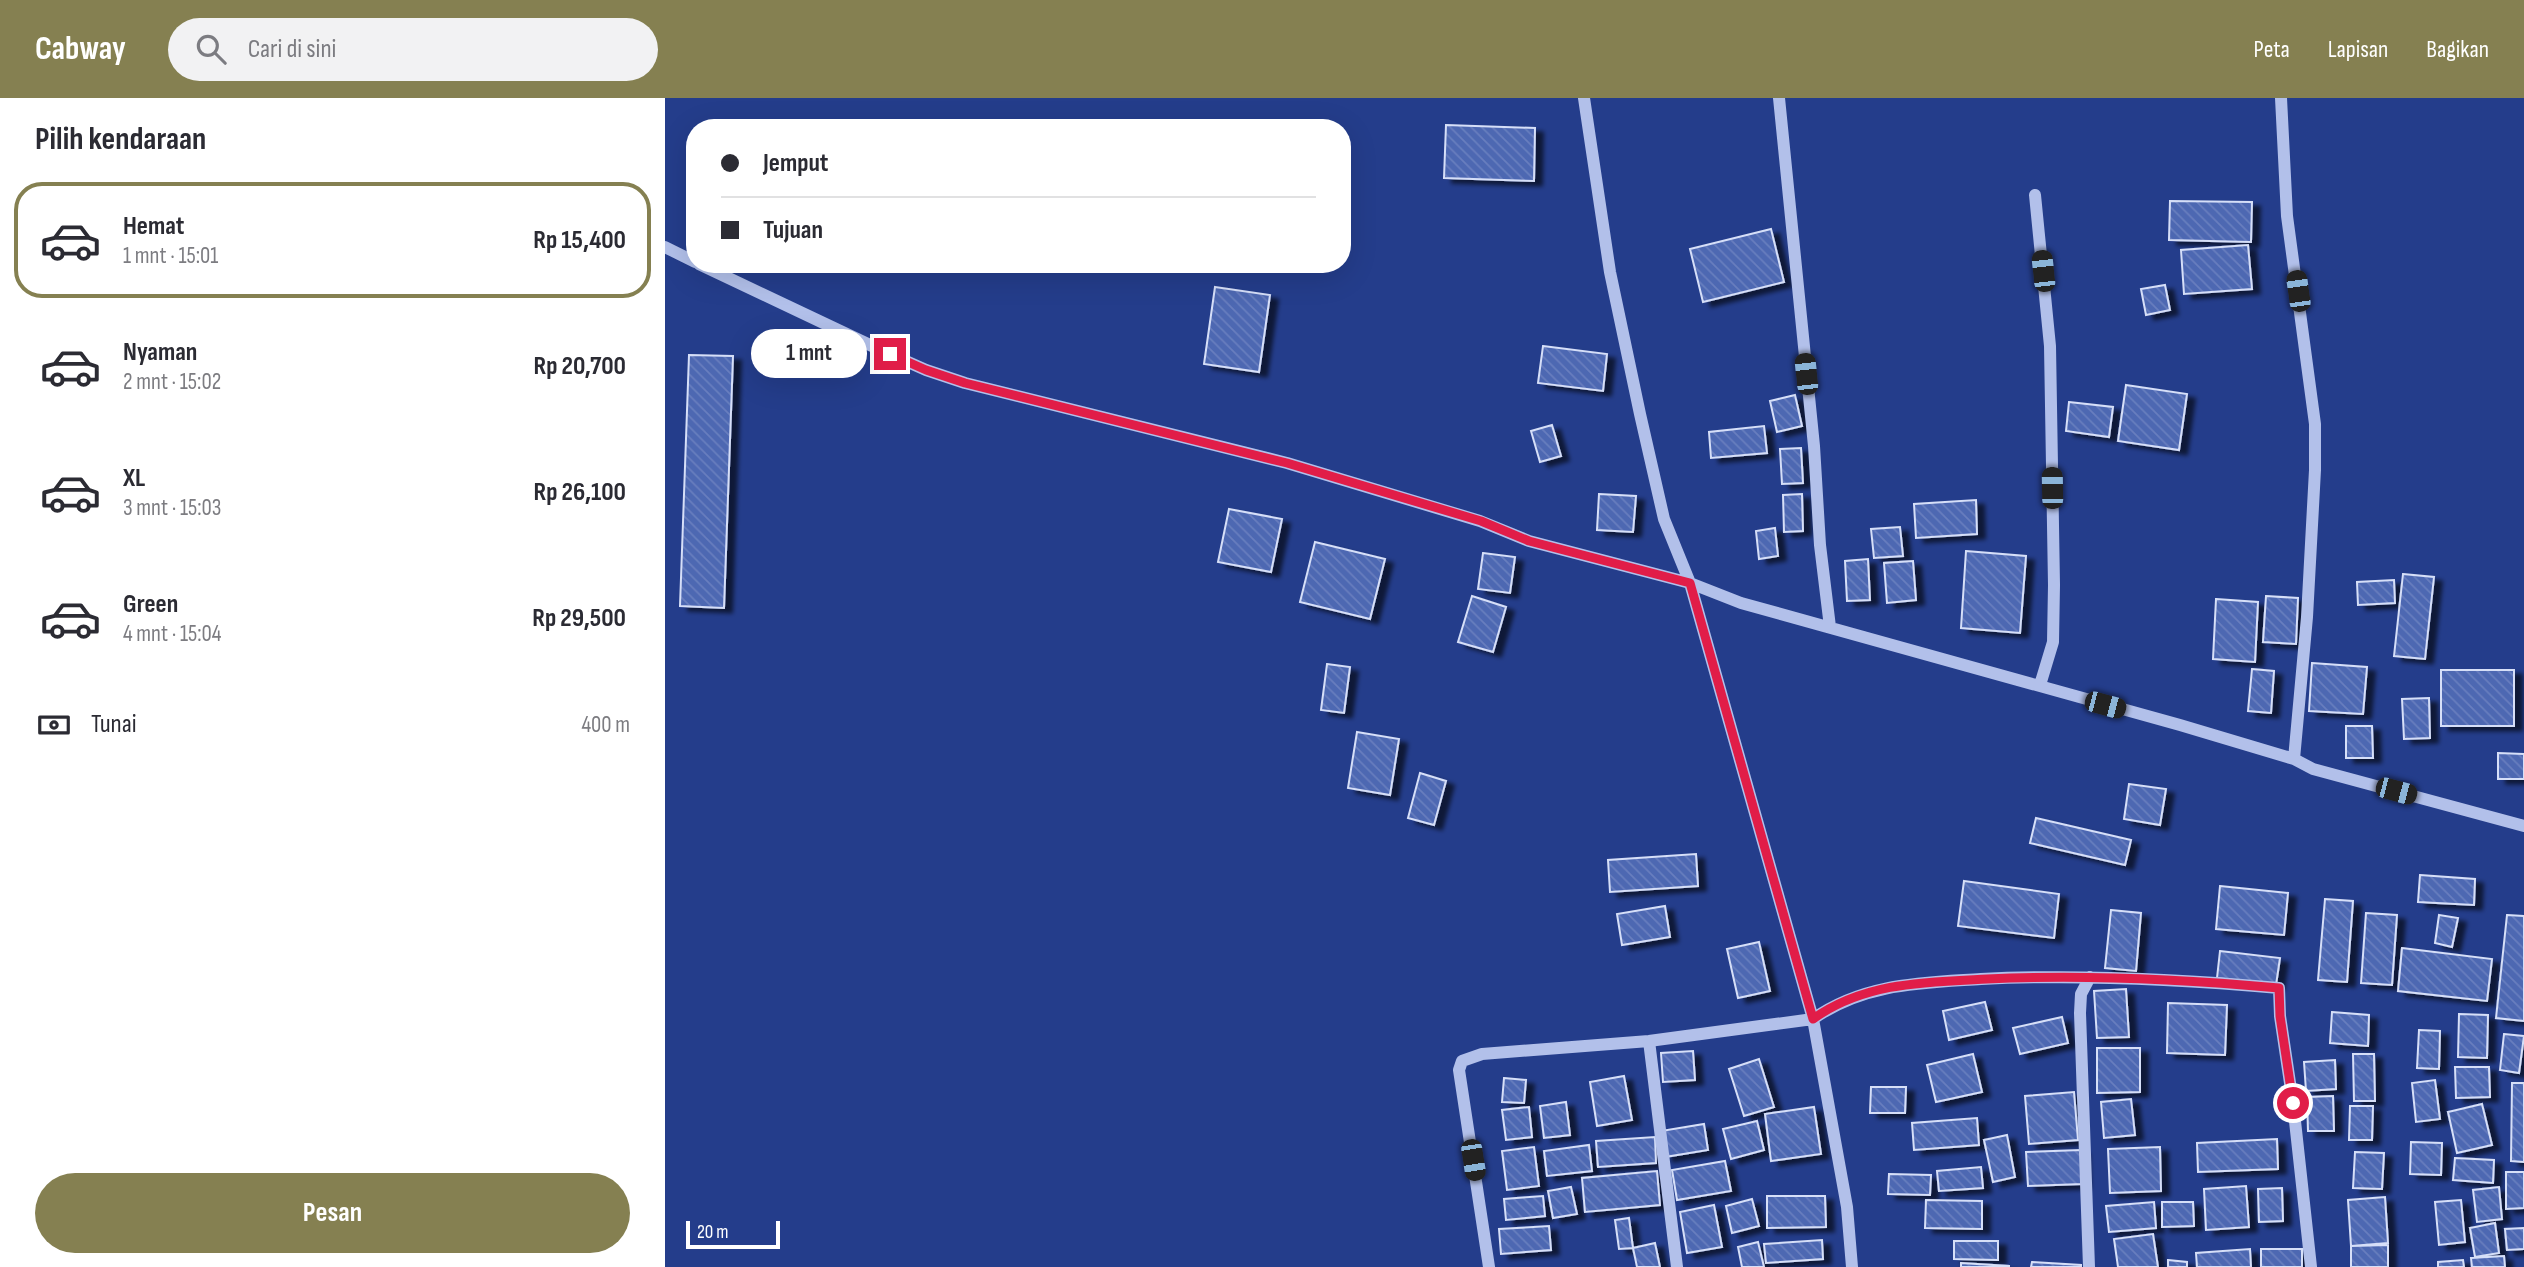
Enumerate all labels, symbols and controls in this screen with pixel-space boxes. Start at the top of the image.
search box [168,18,658,81]
text: Cabway [35,29,126,69]
icon: search [192,30,230,68]
text: Cari di sini [248,34,336,65]
text: Peta [2254,35,2290,64]
text: Lapisan [2328,35,2388,64]
text: Bagikan [2426,35,2489,64]
text: Pilih kendaraan [35,120,206,159]
text: Jemput [763,148,828,179]
icon: car [39,209,102,272]
text: Hemat [123,211,184,242]
text: Tujuan [763,215,823,246]
text: Rp 15,400 [533,225,626,256]
text: 1 mnt · 15:01 [123,242,218,270]
car [2031,249,2056,293]
car [2285,269,2312,313]
callout: 1 mnt [750,330,866,378]
icon: car [39,335,102,398]
text: Nyaman [123,337,197,368]
route end [874,338,906,370]
text: 1 mnt [786,339,832,367]
text: Rp 20,700 [533,351,626,382]
car [1794,352,1819,396]
text: 2 mnt · 15:02 [123,368,221,396]
icon: car [39,461,102,524]
text: XL [123,463,145,494]
car [2042,467,2063,509]
text: Rp 26,100 [533,477,626,508]
text: 3 mnt · 15:03 [123,494,221,522]
icon: car [39,587,102,650]
text: Green [123,589,178,620]
text: Rp 29,500 [532,603,626,634]
text: 4 mnt · 15:04 [123,620,221,648]
car [2082,689,2129,721]
icon: cash [35,706,73,744]
text: Tunai [91,709,137,740]
text: 400 m [581,711,630,739]
car [2373,775,2420,807]
route start [2277,1087,2309,1119]
car [1460,1138,1487,1182]
button: Pesan [35,1173,630,1253]
scale bar [686,1218,781,1250]
text: 20 m [697,1221,729,1244]

